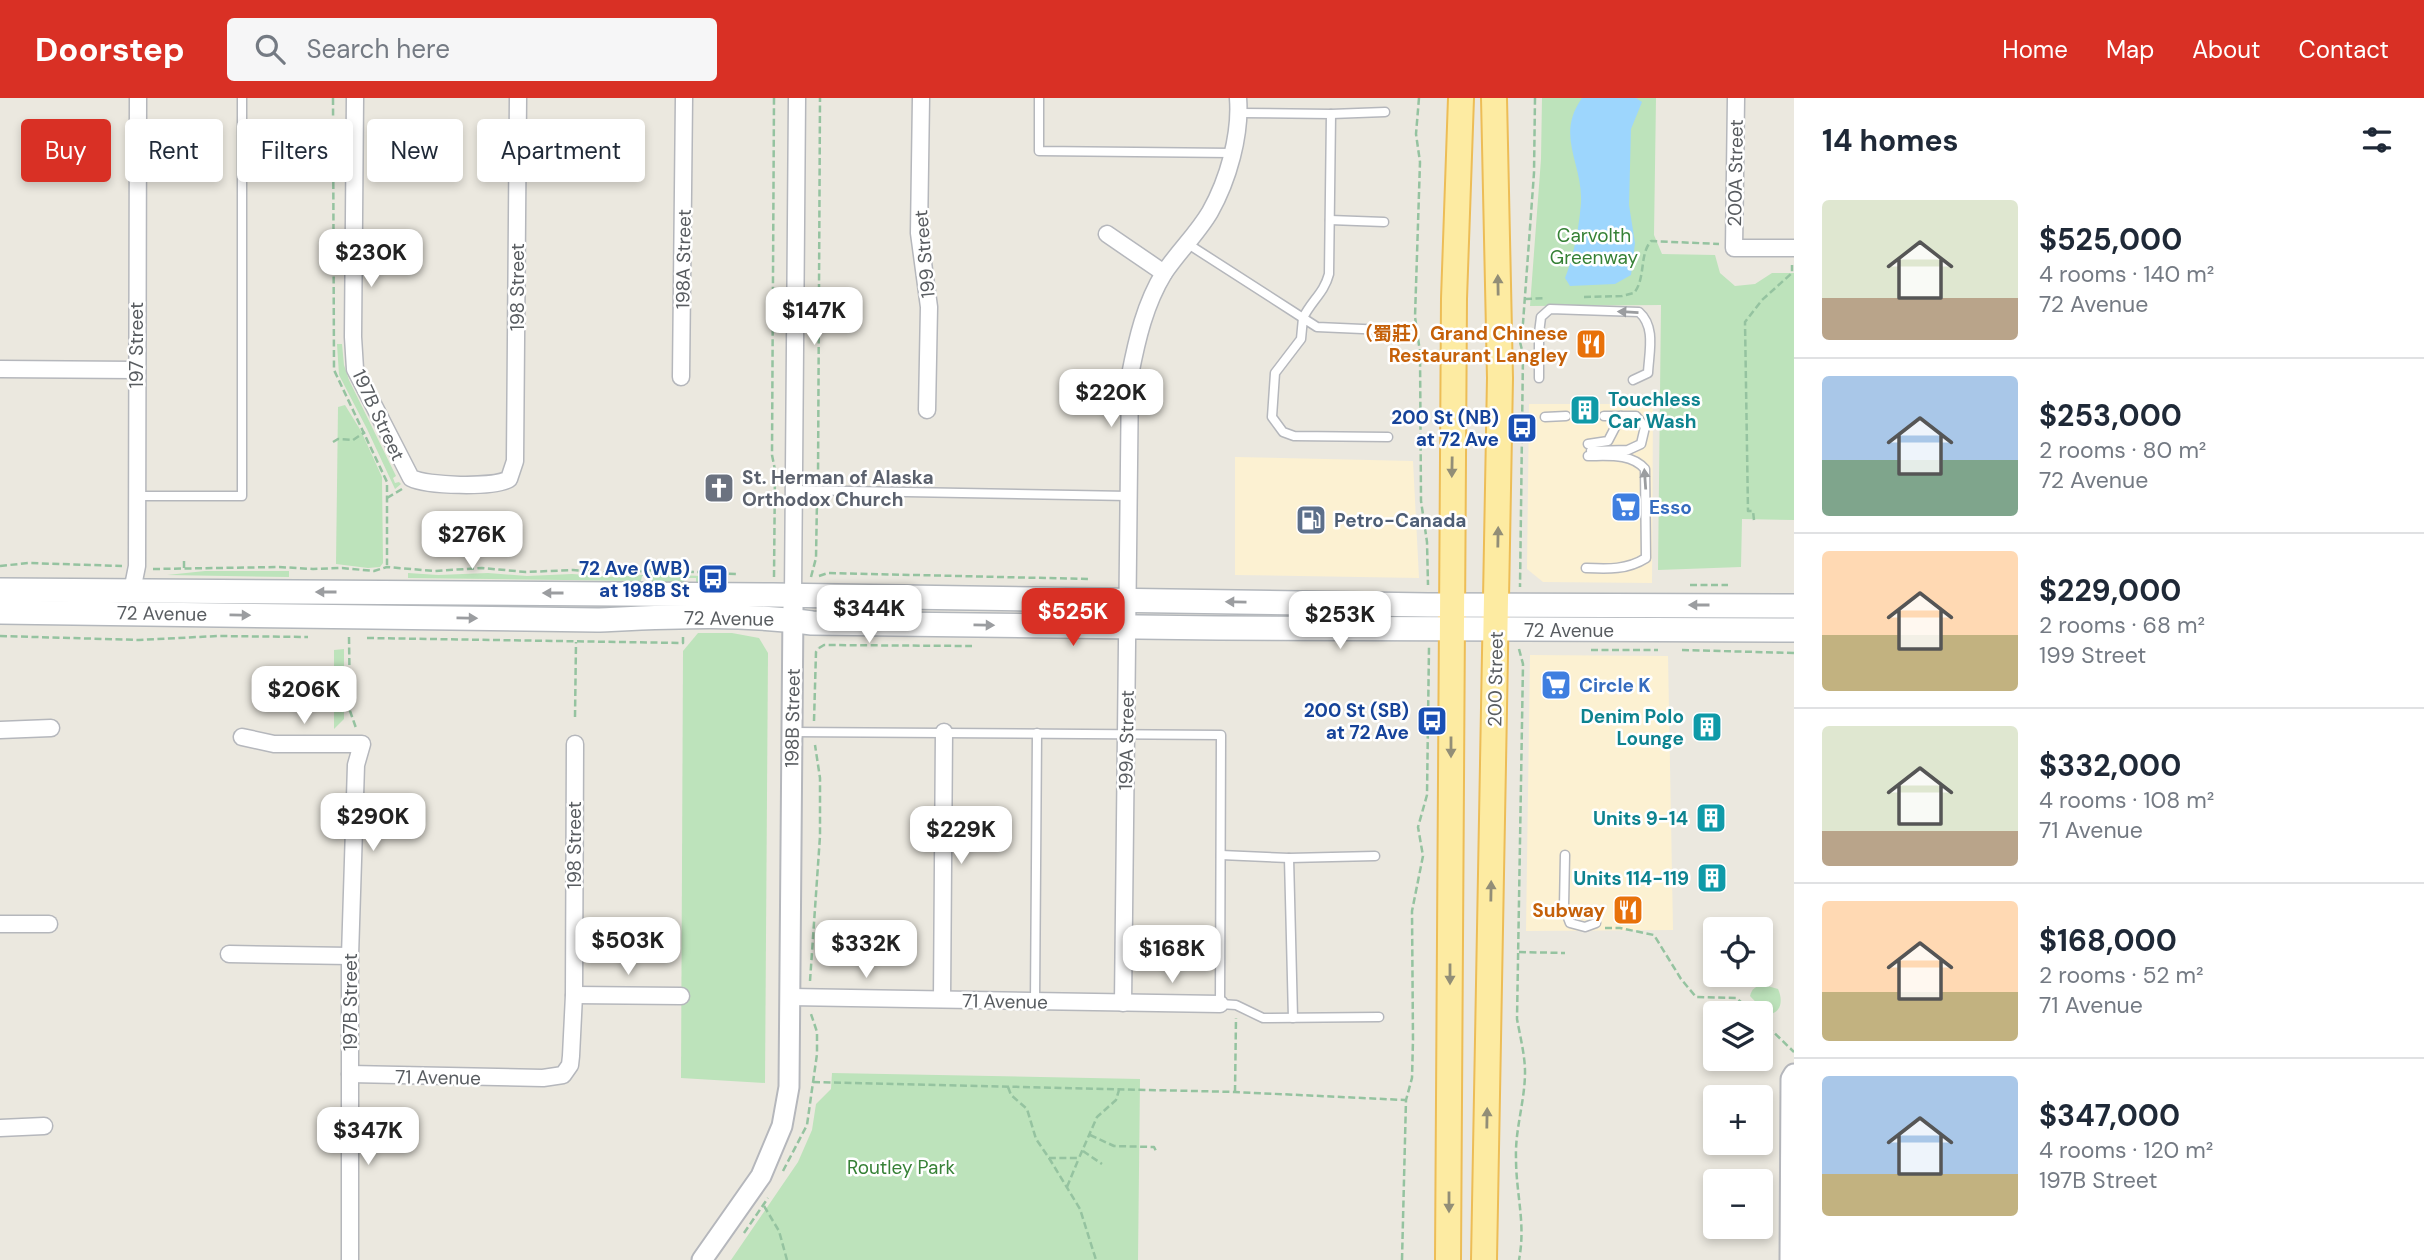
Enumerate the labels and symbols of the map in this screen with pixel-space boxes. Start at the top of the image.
street label: 200A Street [1722,119,1749,227]
street label: 198A Street [670,209,697,309]
street label: 199 Street [908,209,941,299]
park label: Carvolth Greenway [1550,223,1639,270]
pin: $230K [322,230,420,289]
street label: 198 Street [505,243,530,331]
one-way arrow [1492,274,1504,296]
pin: $147K [765,288,863,347]
street label: 197 Street [124,302,149,388]
one-way arrow [1617,306,1639,317]
place label: （蜀莊）Grand Chinese Restaurant Langley [1354,321,1569,368]
restaurant icon: （蜀莊）Grand Chinese Restaurant Langley [1574,327,1608,361]
street label: 197B Street [347,366,411,465]
pin: $220K [1062,370,1160,429]
place label: Touchless Car Wash [1608,387,1701,434]
building icon: Touchless Car Wash [1568,393,1602,427]
place label: 200 St (NB) at 72 Ave [1391,405,1499,452]
bus stop icon: 200 St (NB) at 72 Ave [1505,411,1539,445]
one-way arrow [1446,456,1458,478]
place label: St. Herman of Alaska Orthodox Church [742,465,934,512]
one-way arrow [1639,468,1650,490]
church icon: St. Herman of Alaska Orthodox Church [702,471,736,505]
supermarket icon: Esso [1609,490,1643,524]
place label: Esso [1649,495,1692,520]
fuel station icon: Petro-Canada [1294,503,1328,537]
place label: Petro-Canada [1334,508,1466,533]
pin: $276K [423,512,521,571]
one-way arrow [1492,526,1504,548]
place label: 72 Ave (WB) at 198B St [579,556,690,603]
bus stop icon: 72 Ave (WB) at 198B St [696,562,730,596]
one-way arrow [315,586,337,598]
pin: $344K [820,586,918,645]
one-way arrow [542,587,564,599]
pin: $525K [1024,588,1122,648]
pin: $253K [1291,592,1389,651]
one-way arrow [1225,596,1247,608]
one-way arrow [1687,599,1709,611]
street label: 72 Avenue [117,600,207,627]
street label: 72 Avenue [684,605,774,632]
one-way arrow [229,609,251,620]
one-way arrow [456,612,478,624]
street label: 72 Avenue [1524,618,1614,643]
one-way arrow [974,619,996,631]
street label: 200 Street [1482,631,1509,727]
pin: $206K [255,666,353,726]
street label: 198B Street [779,668,806,768]
supermarket icon: Circle K [1539,668,1573,702]
place label: Circle K [1579,673,1651,698]
street label: 199A Street [1113,690,1140,790]
place label: 200 St (SB) at 72 Ave [1304,698,1409,745]
bus stop icon: 200 St (SB) at 72 Ave [1415,704,1449,738]
place label: Denim Polo Lounge [1580,704,1684,751]
building icon: Denim Polo Lounge [1690,710,1724,744]
one-way arrow [1445,736,1456,758]
pin: $290K [324,794,422,853]
street label: 198 Street [562,801,587,889]
building icon: Units 9-14 [1694,801,1728,835]
pin: $229K [912,806,1010,866]
place label: Units 9-14 [1593,806,1688,831]
building icon: Units 114-119 [1695,861,1729,895]
place label: Units 114-119 [1573,866,1689,891]
one-way arrow [1486,880,1497,902]
restaurant icon: Subway [1611,893,1645,927]
place label: Subway [1532,898,1606,923]
pin: $503K [579,918,677,977]
pin: $332K [817,920,915,980]
pin: $168K [1123,926,1221,985]
street label: 197B Street [338,953,363,1051]
one-way arrow [1444,963,1455,985]
street label: 71 Avenue [962,988,1048,1015]
street label: 71 Avenue [395,1064,481,1091]
one-way arrow [1481,1107,1493,1129]
pin: $347K [319,1108,417,1167]
park label: Routley Park [847,1155,955,1180]
one-way arrow [1443,1191,1455,1213]

